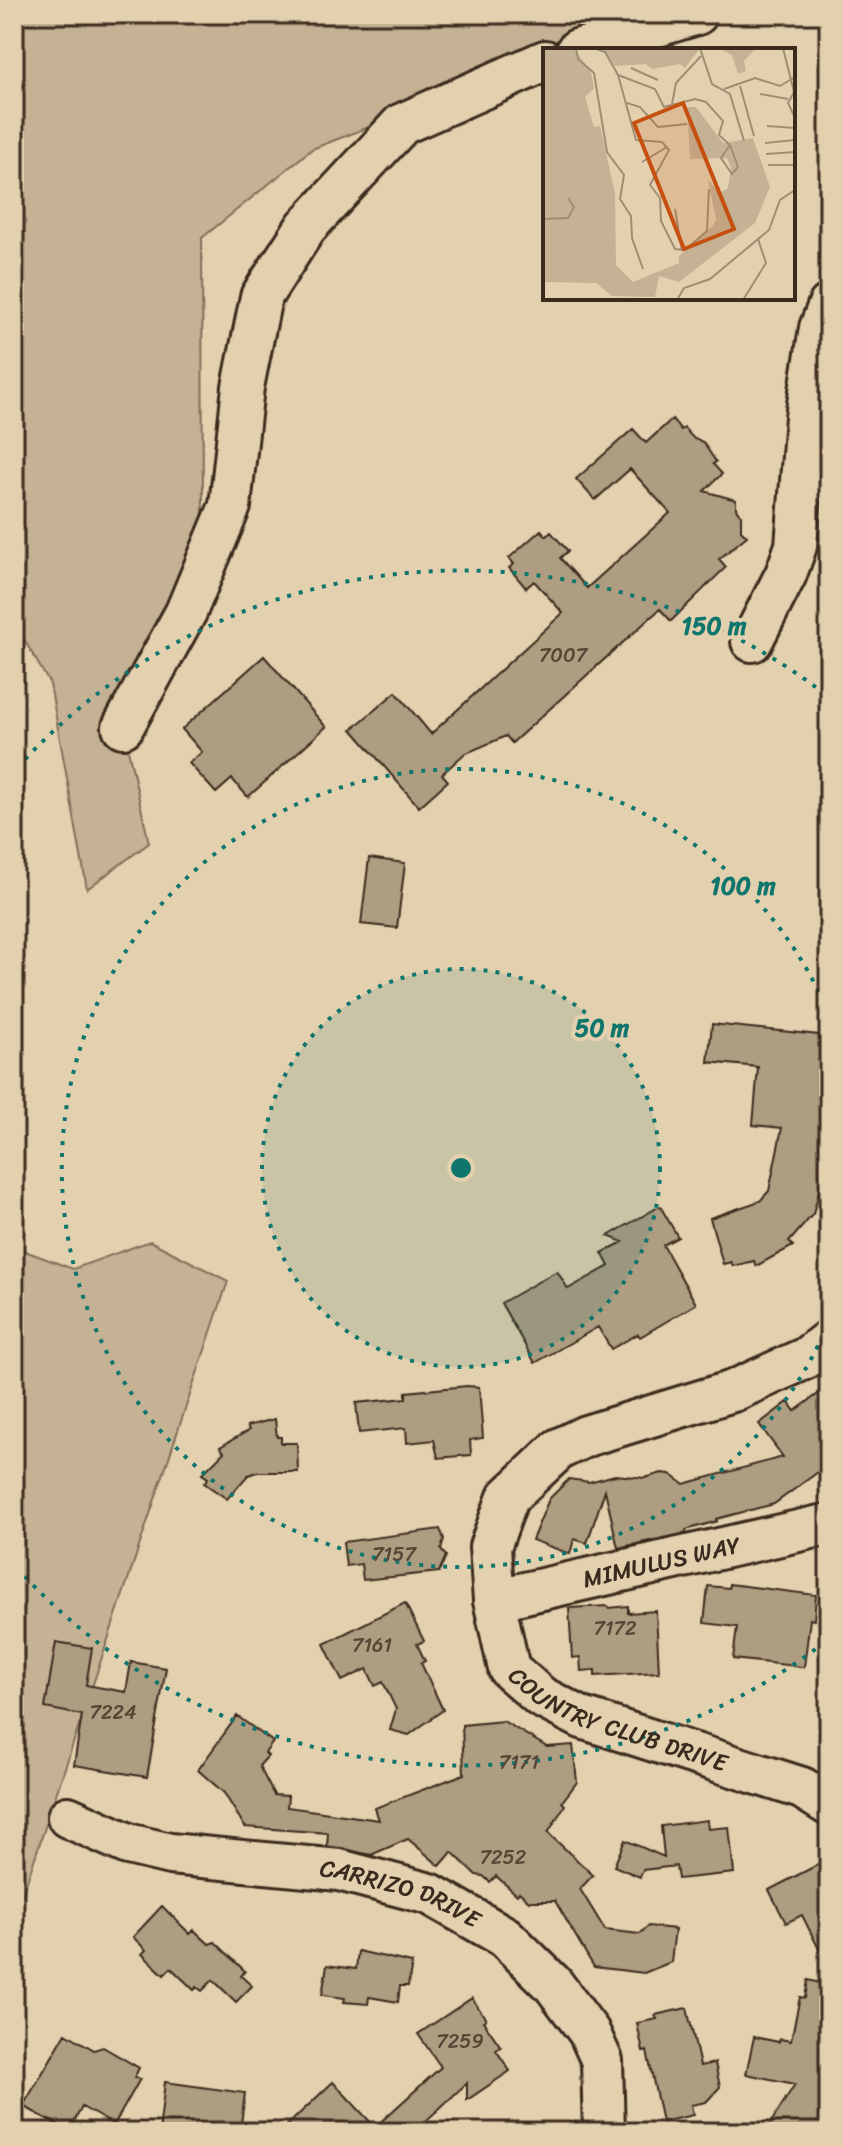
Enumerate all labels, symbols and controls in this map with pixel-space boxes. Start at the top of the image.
inset map [543,48,795,300]
text: 150 m [682,605,747,647]
house number: 7007 [539,638,589,673]
text: 100 m [710,865,776,907]
text: 50 m [575,1007,630,1049]
centre of rings [447,1154,475,1182]
street label: MIMULUS WAY [579,1524,745,1600]
house number: 7157 [372,1537,417,1572]
house number: 7172 [594,1611,637,1646]
house number: 7161 [352,1628,392,1663]
street label: COUNTRY CLUB DRIVE [498,1656,734,1784]
house number: 7224 [90,1695,137,1730]
house number: 7171 [499,1745,539,1780]
house number: 7252 [480,1840,527,1875]
street label: CARRIZO DRIVE [318,1847,490,1941]
house number: 7259 [436,2024,484,2059]

